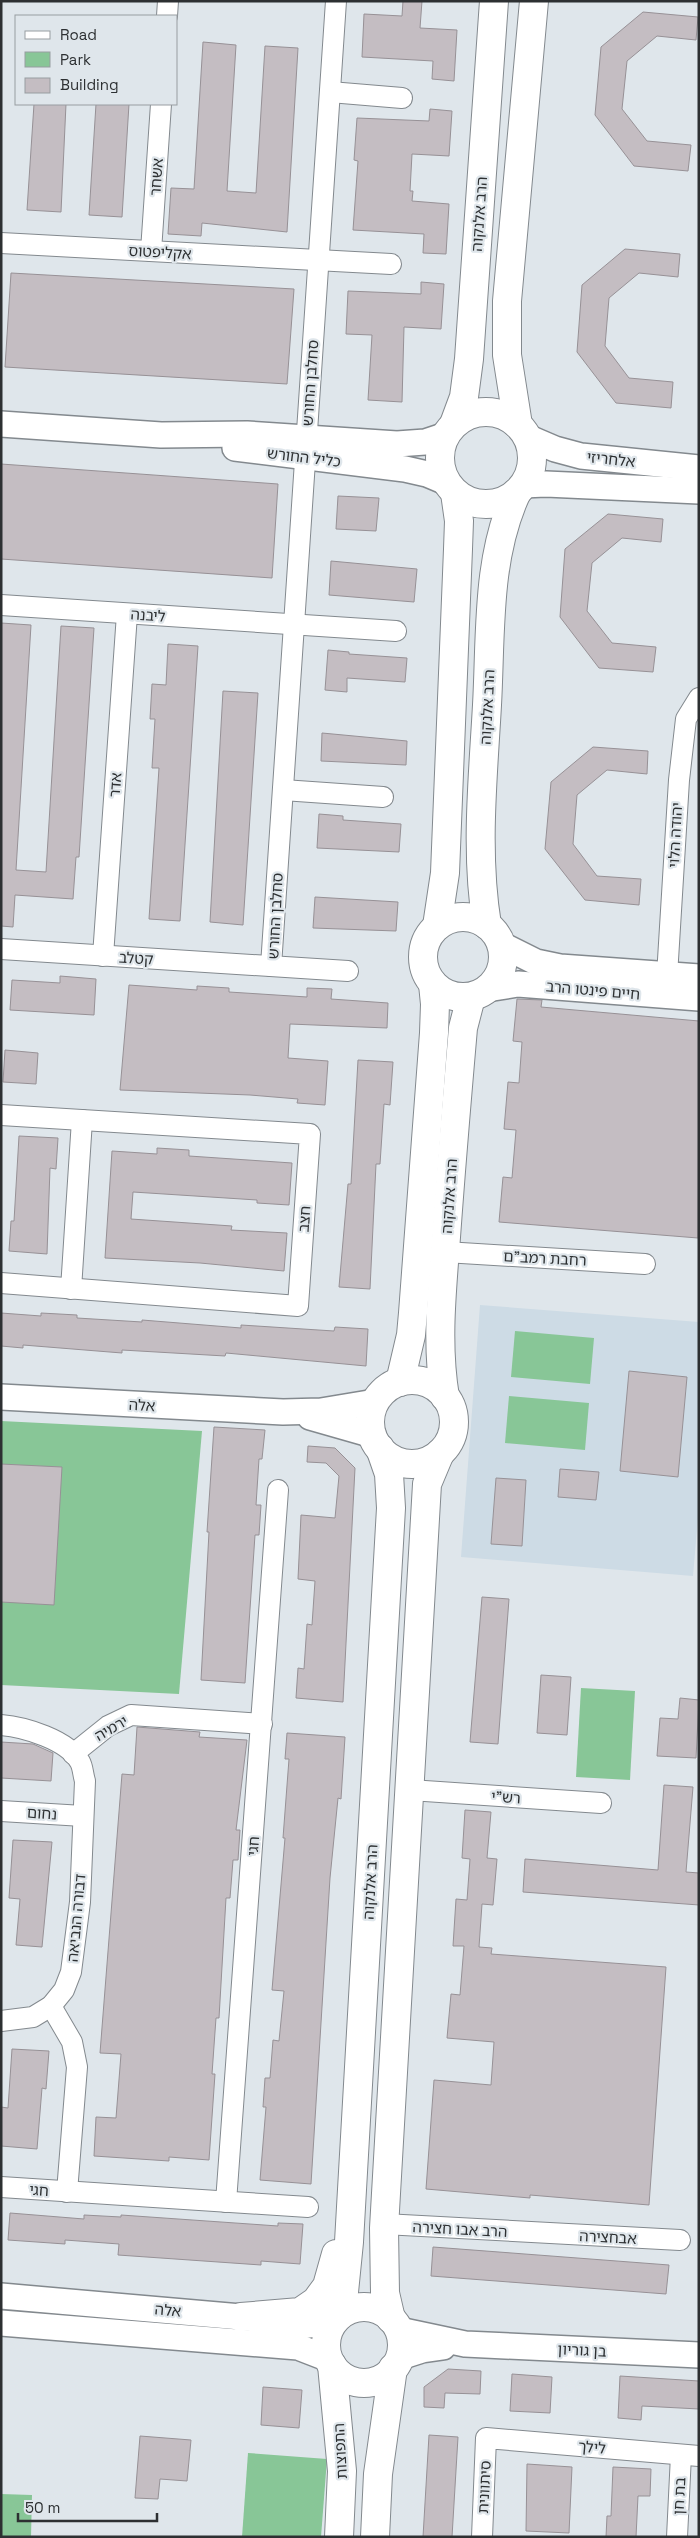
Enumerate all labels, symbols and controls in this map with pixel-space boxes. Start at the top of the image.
legend [15,15,178,105]
text: Road [60,25,97,44]
text: Park [60,50,91,69]
text: Building [60,75,119,94]
street label: אשחר [145,157,167,197]
street label: הרב אלנקוה [467,176,491,252]
street label: אקליפטוס [128,241,192,263]
street label: סחלבן החורש [298,339,322,427]
street label: כליל החורש [266,443,342,471]
street label: אלחריזי [586,447,636,471]
street label: ליבנה [130,604,166,626]
street label: הרב אלנקוה [476,669,498,745]
street label: אדר [105,772,125,798]
street label: יהודה הלוי [664,802,686,868]
street label: סחלבן החורש [263,872,287,960]
street label: קטלב [118,948,154,968]
street label: חיים פינטו הרב [545,976,641,1004]
street label: הרב אלנקוה [437,1158,461,1234]
street label: חצב [294,1205,314,1233]
street label: רחבת רמב"ם [503,1246,587,1270]
street label: אלה [128,1395,156,1415]
street label: ירמיה [91,1711,131,1745]
street label: רש"י [491,1786,521,1808]
street label: נחום [26,1802,58,1824]
street label: חגי [243,1836,263,1856]
street label: הרב אלנקוה [359,1844,381,1920]
street label: דבורה הנביאה [63,1873,89,1963]
street label: חגי [29,2180,49,2200]
street label: הרב אבו חצירה [412,2217,508,2241]
street label: אבחצירה [579,2226,637,2248]
street label: אלה [154,2299,182,2321]
street label: בן גוריון [557,2339,607,2361]
street label: התפוצות [329,2423,351,2479]
street label: לילך [577,2436,607,2458]
street label: סיתוונית [473,2460,495,2514]
street label: בת חן [669,2476,689,2515]
scale bar [18,2490,156,2522]
text: 50 m [25,2498,60,2517]

